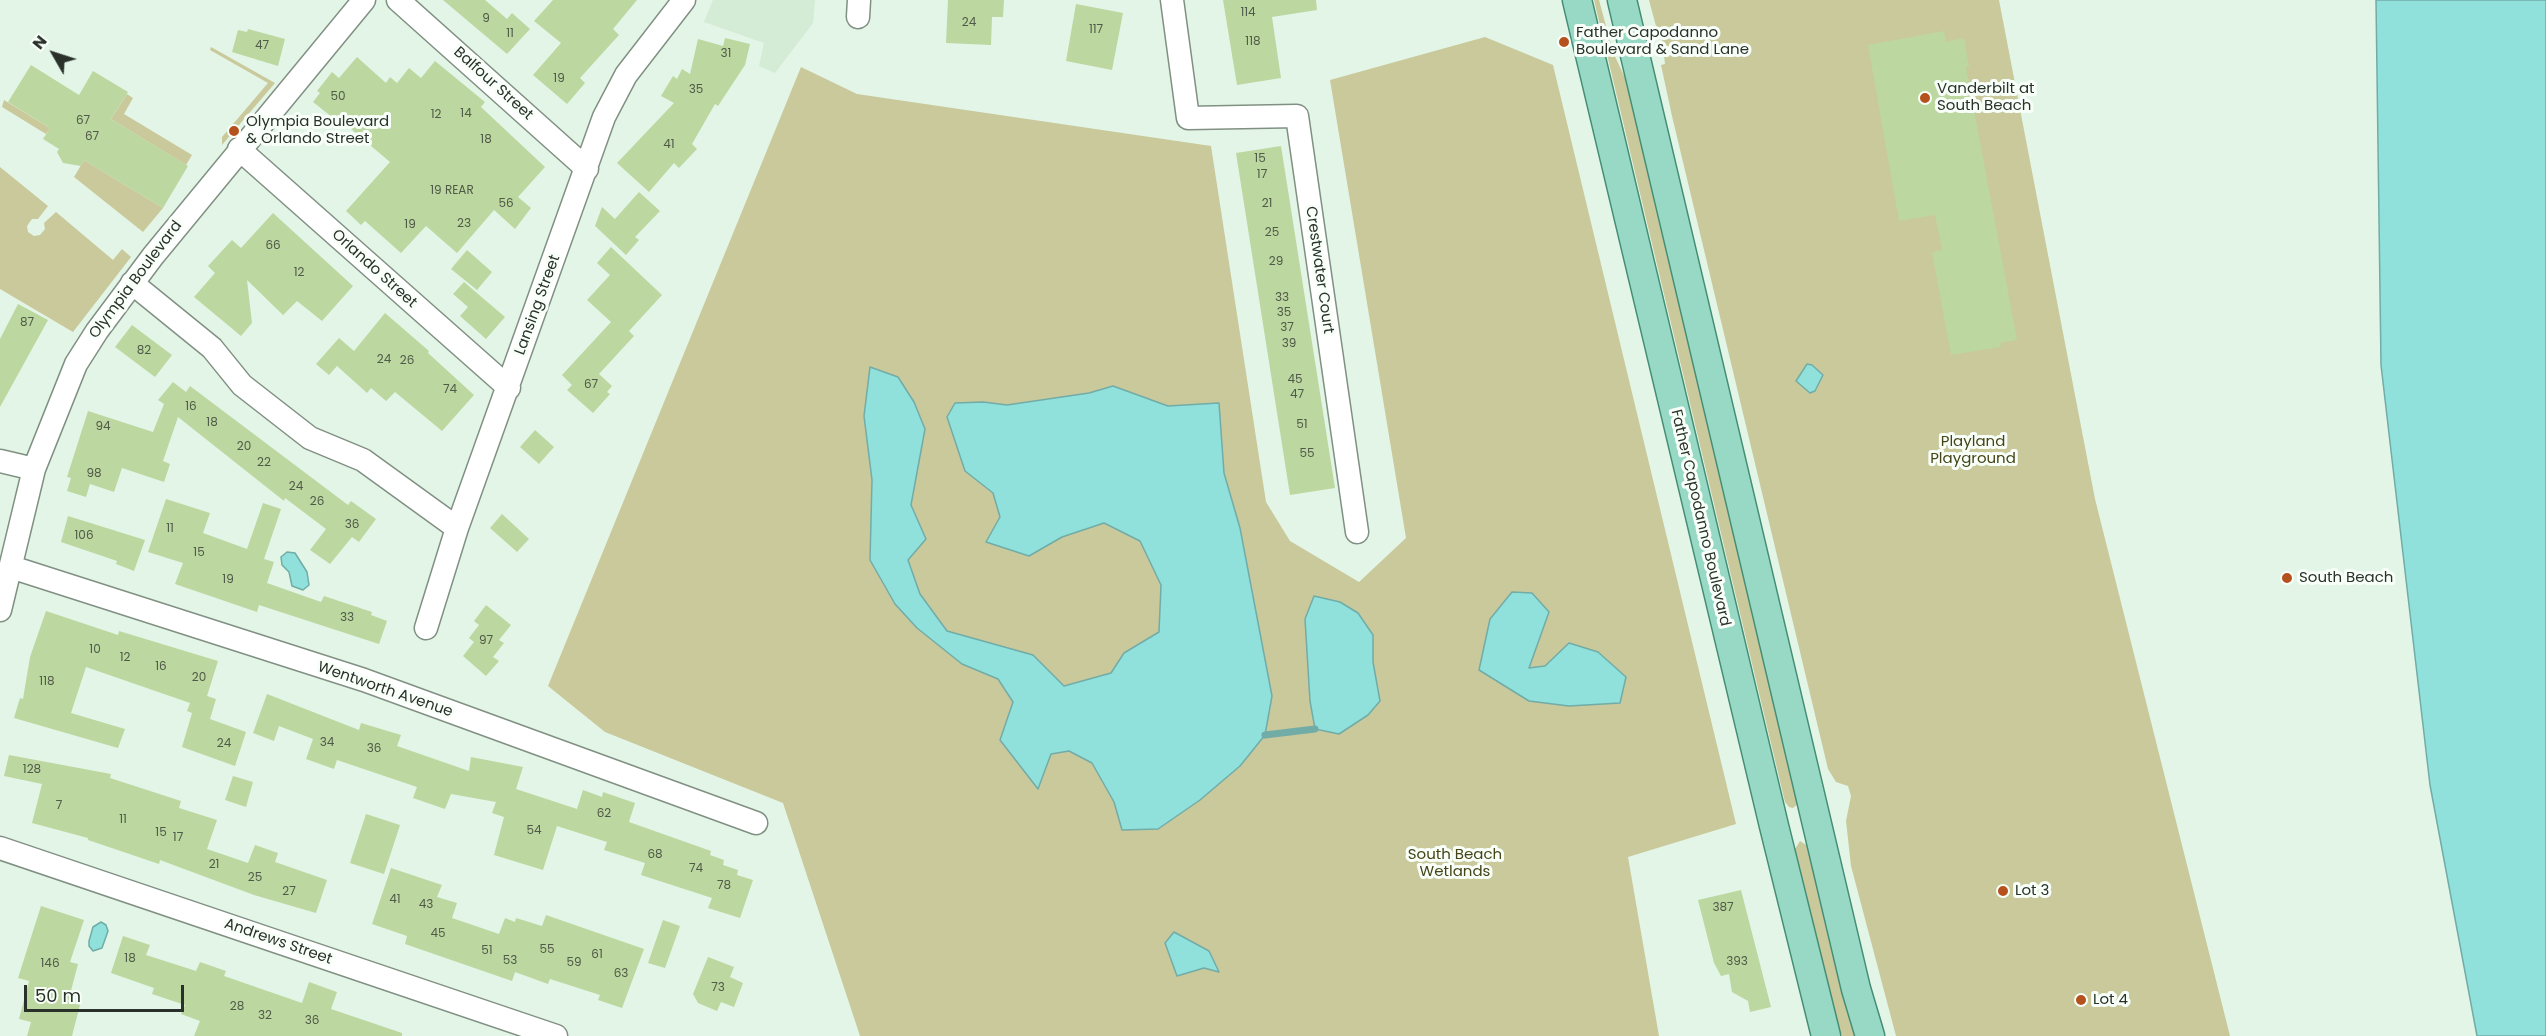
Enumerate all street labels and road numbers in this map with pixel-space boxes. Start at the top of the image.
street label: Balfour Street [450,44,536,124]
street label: Crestwater Court [1301,205,1337,335]
street label: Olympia Boulevard [86,217,186,343]
street label: Orlando Street [328,226,420,312]
street label: Lansing Street [512,252,564,358]
street label: Father Capodanno Boulevard [1666,408,1734,628]
street label: Wentworth Avenue [315,658,455,722]
street label: Andrews Street [222,915,334,969]

